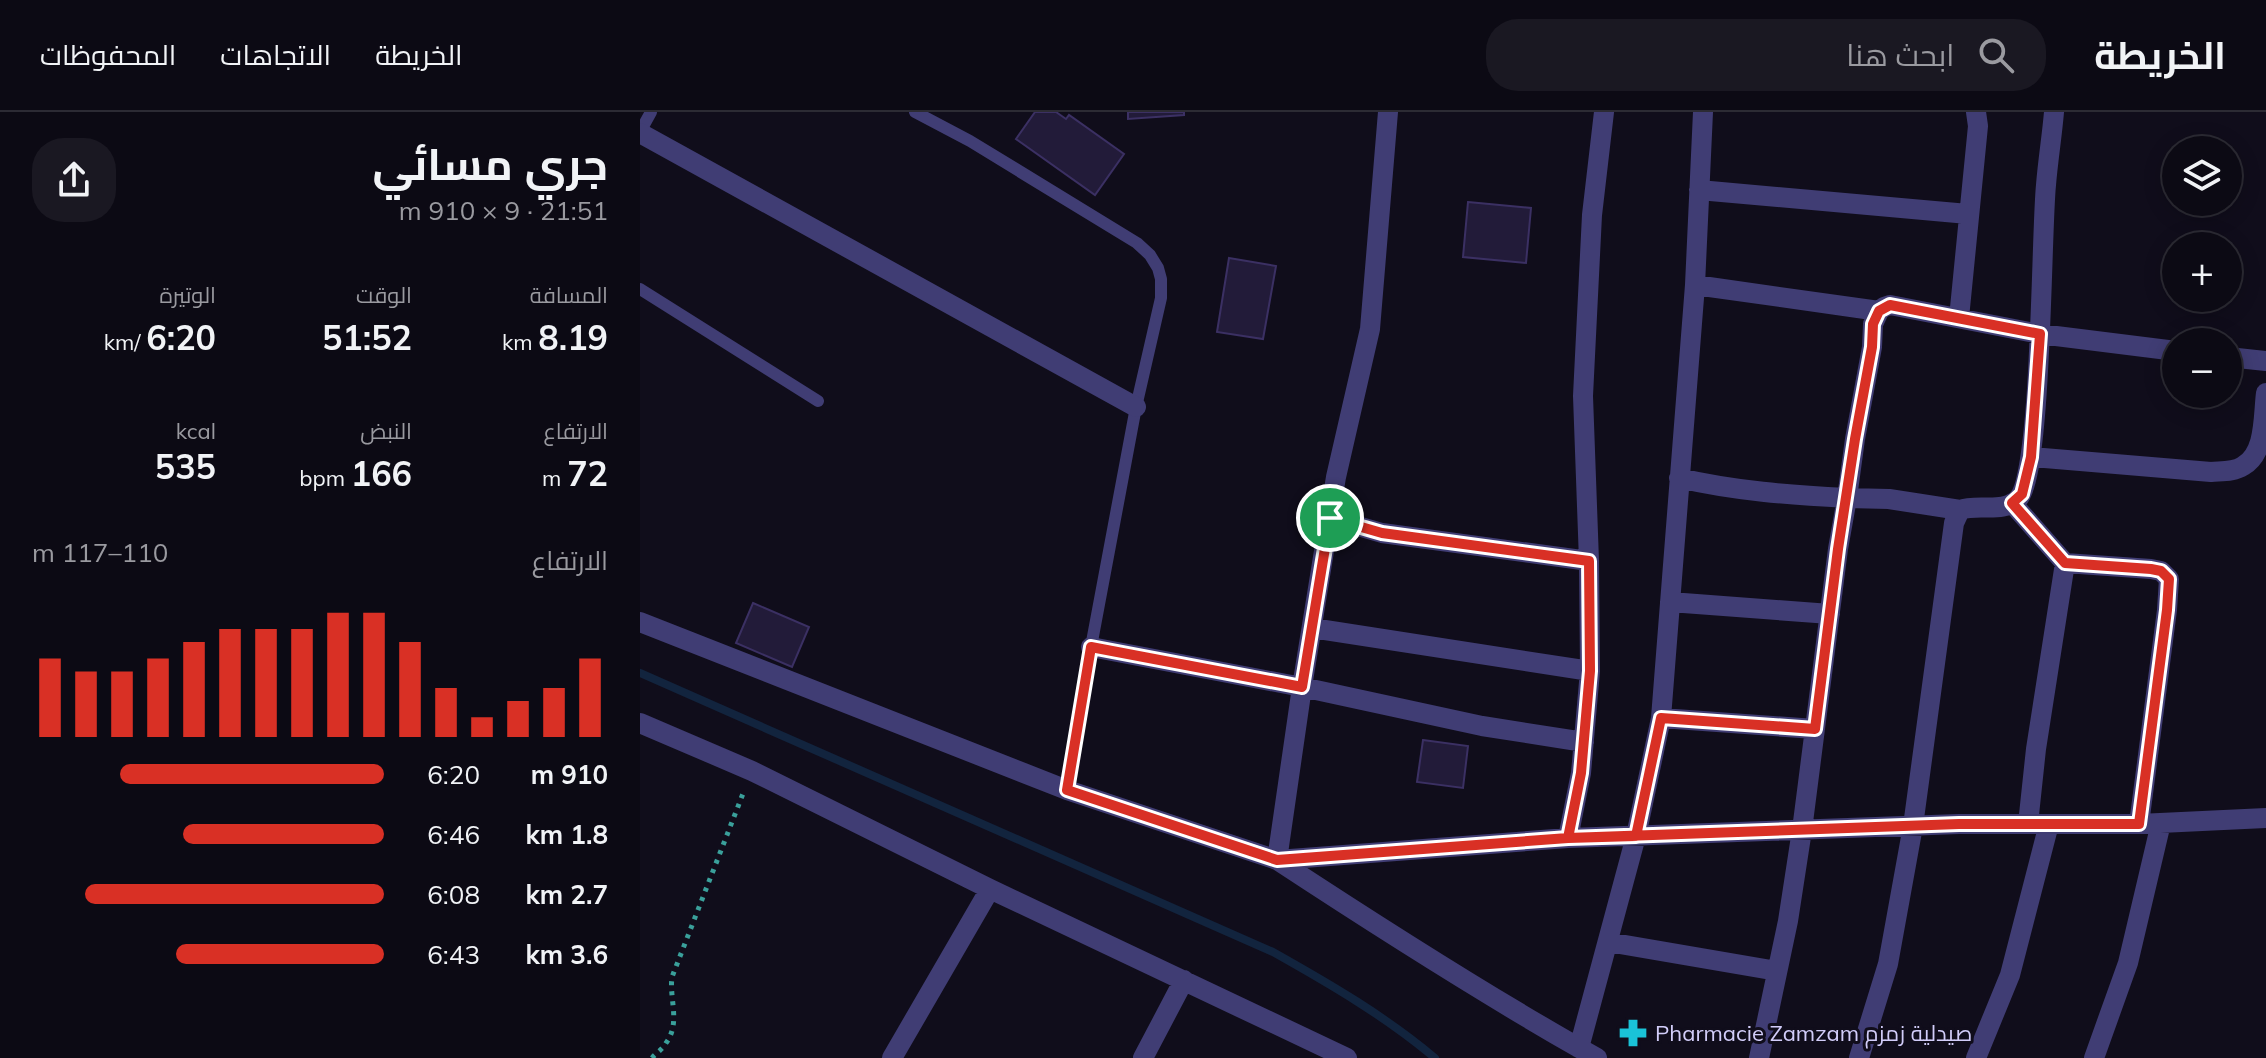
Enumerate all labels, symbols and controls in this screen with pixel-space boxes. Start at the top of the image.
search box [1486,19,2046,91]
text: الخريطة [2094,31,2226,79]
icon: search [1974,33,2018,77]
text: ابحث هنا [1846,36,1954,74]
text: المحفوظات [40,37,176,72]
text: الاتجاهات [220,37,331,72]
text: الخريطة [375,37,463,72]
text: جري مسائي [373,136,608,191]
map controls [2162,136,2242,408]
button: layers [2162,136,2242,216]
button: share [32,138,116,222]
text: 21:51 · 9 × 910 m [399,194,608,227]
button: + [2162,232,2242,312]
text: الوتيرة [160,281,216,309]
text: الوقت [356,281,412,309]
text: المسافة [530,281,608,309]
text: 6:20 [146,316,216,359]
text: 51:52 [322,316,412,359]
text: 8.19 [538,316,608,359]
text: /km [104,328,146,356]
text: km [502,328,538,356]
button: − [2162,328,2242,408]
text: kcal [176,417,216,445]
text: النبض [360,417,412,445]
text: الارتفاع [544,417,608,445]
text: 535 [155,445,216,488]
text: 166 [351,452,412,495]
text: 72 [567,452,608,495]
text: bpm [299,464,351,492]
text: m [542,464,567,492]
pin [1296,484,1364,552]
icon: arrive [1308,496,1352,540]
text: 110–117 m [32,536,168,569]
text: الارتفاع [532,544,608,577]
text: 6:20 [427,758,480,791]
text: 910 m [531,758,608,791]
text: 6:46 [427,818,480,851]
text: 1.8 km [525,818,608,851]
text: 6:08 [427,878,480,911]
text: 2.7 km [525,878,608,911]
text: 6:43 [427,938,480,971]
text: 3.6 km [525,938,608,971]
pharmacy icon: Pharmacie Zamzam صيدلية زمزم [1618,1018,1648,1048]
place label: Pharmacie Zamzam صيدلية زمزم [1655,1019,1972,1049]

